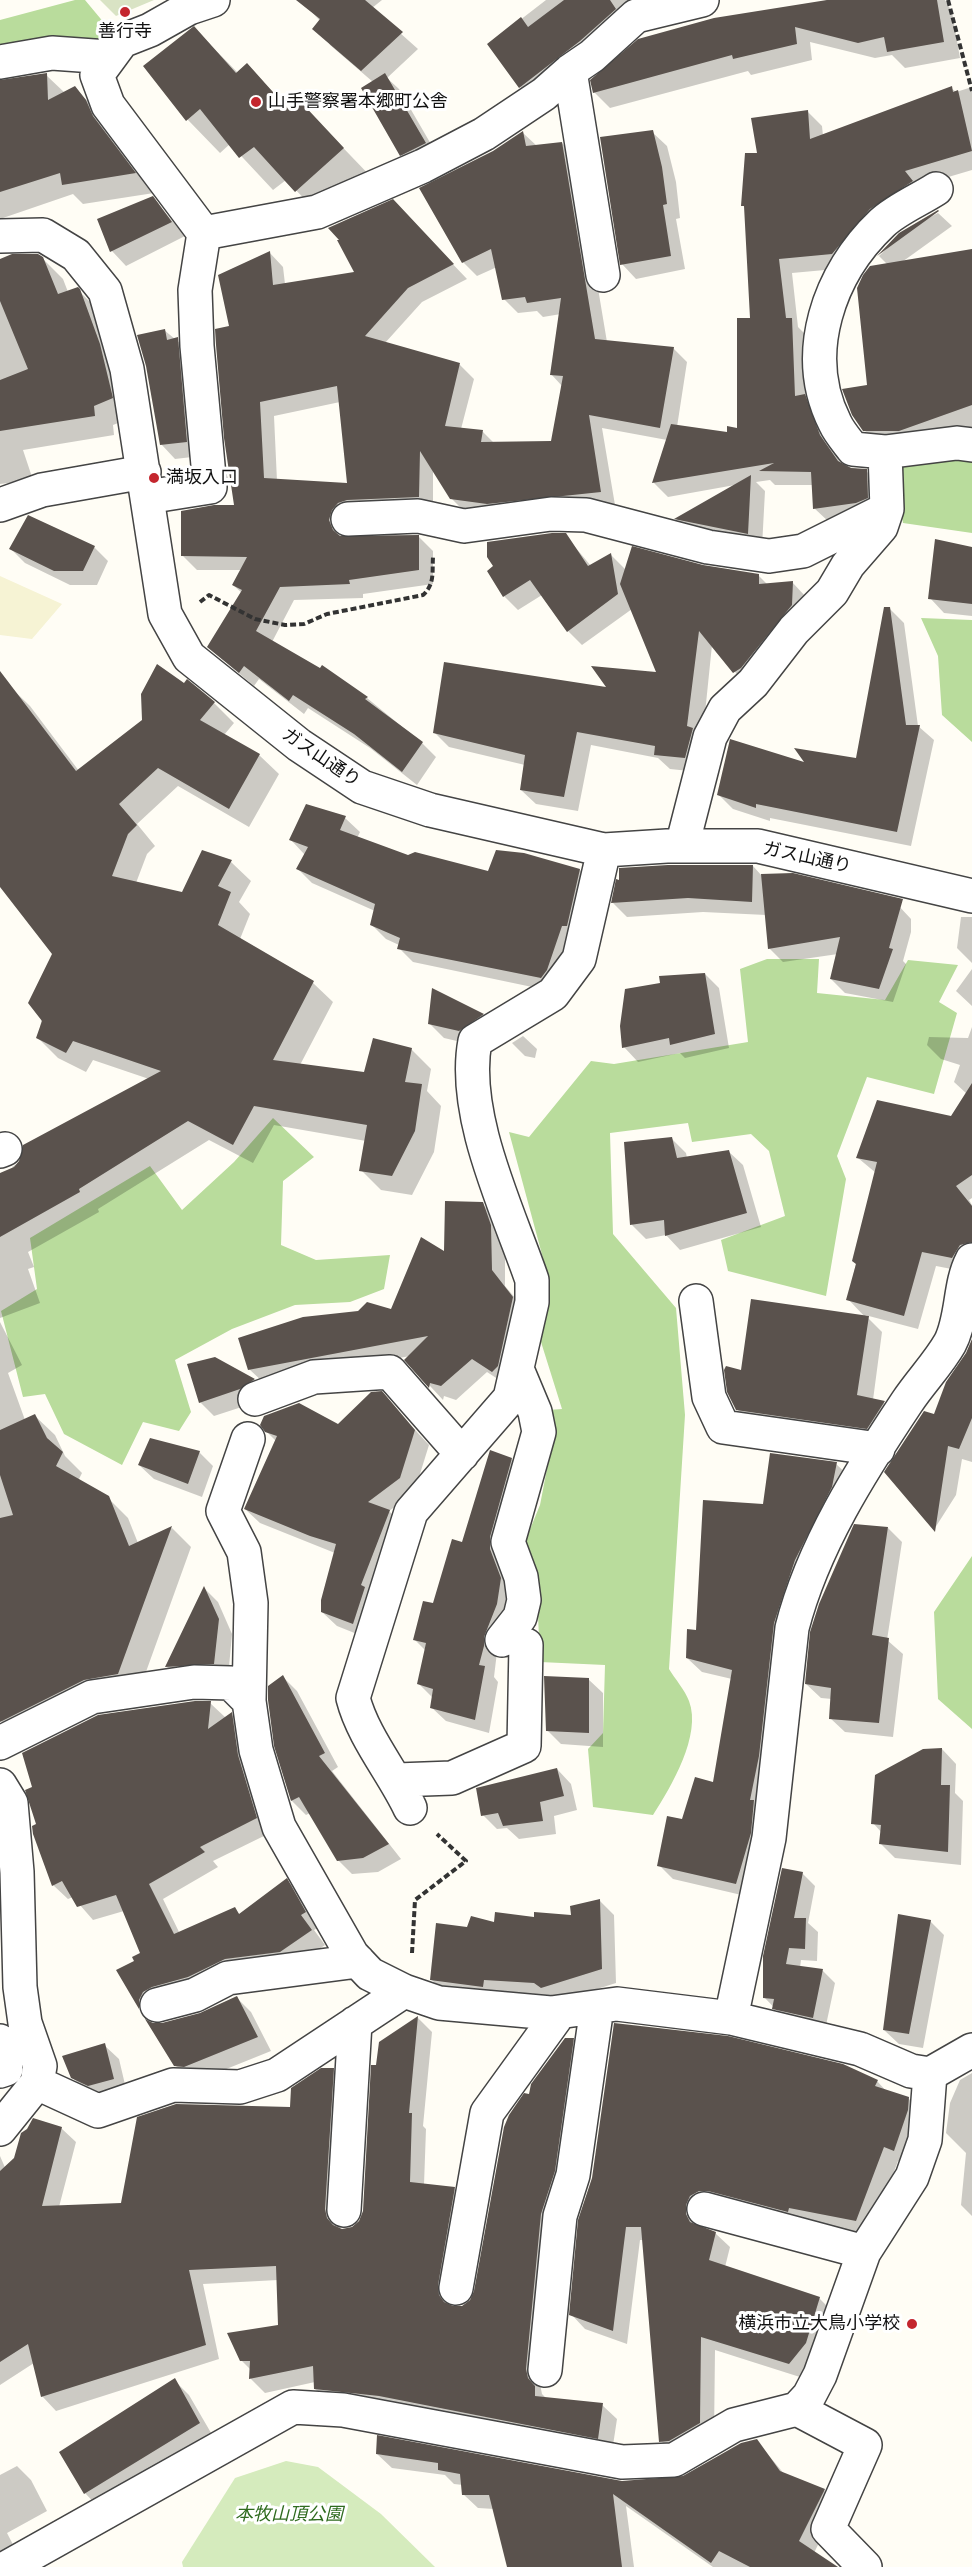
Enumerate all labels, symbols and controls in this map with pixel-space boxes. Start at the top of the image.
marker: 善行寺 [118,5,132,19]
place label: 善行寺 [98,21,152,43]
place label: 山手警察署本郷町公舎 [268,91,448,113]
marker: 山手警察署本郷町公舎 [249,95,263,109]
place label: 満坂入口 [166,467,238,489]
marker: 満坂入口 [147,471,161,485]
street label: ガス山通り [278,724,364,792]
street label: ガス山通り [761,838,853,878]
place label: 横浜市立大鳥小学校 [738,2313,900,2335]
marker: 横浜市立大鳥小学校 [905,2317,919,2331]
park label: 本牧山頂公園 [235,2504,343,2526]

